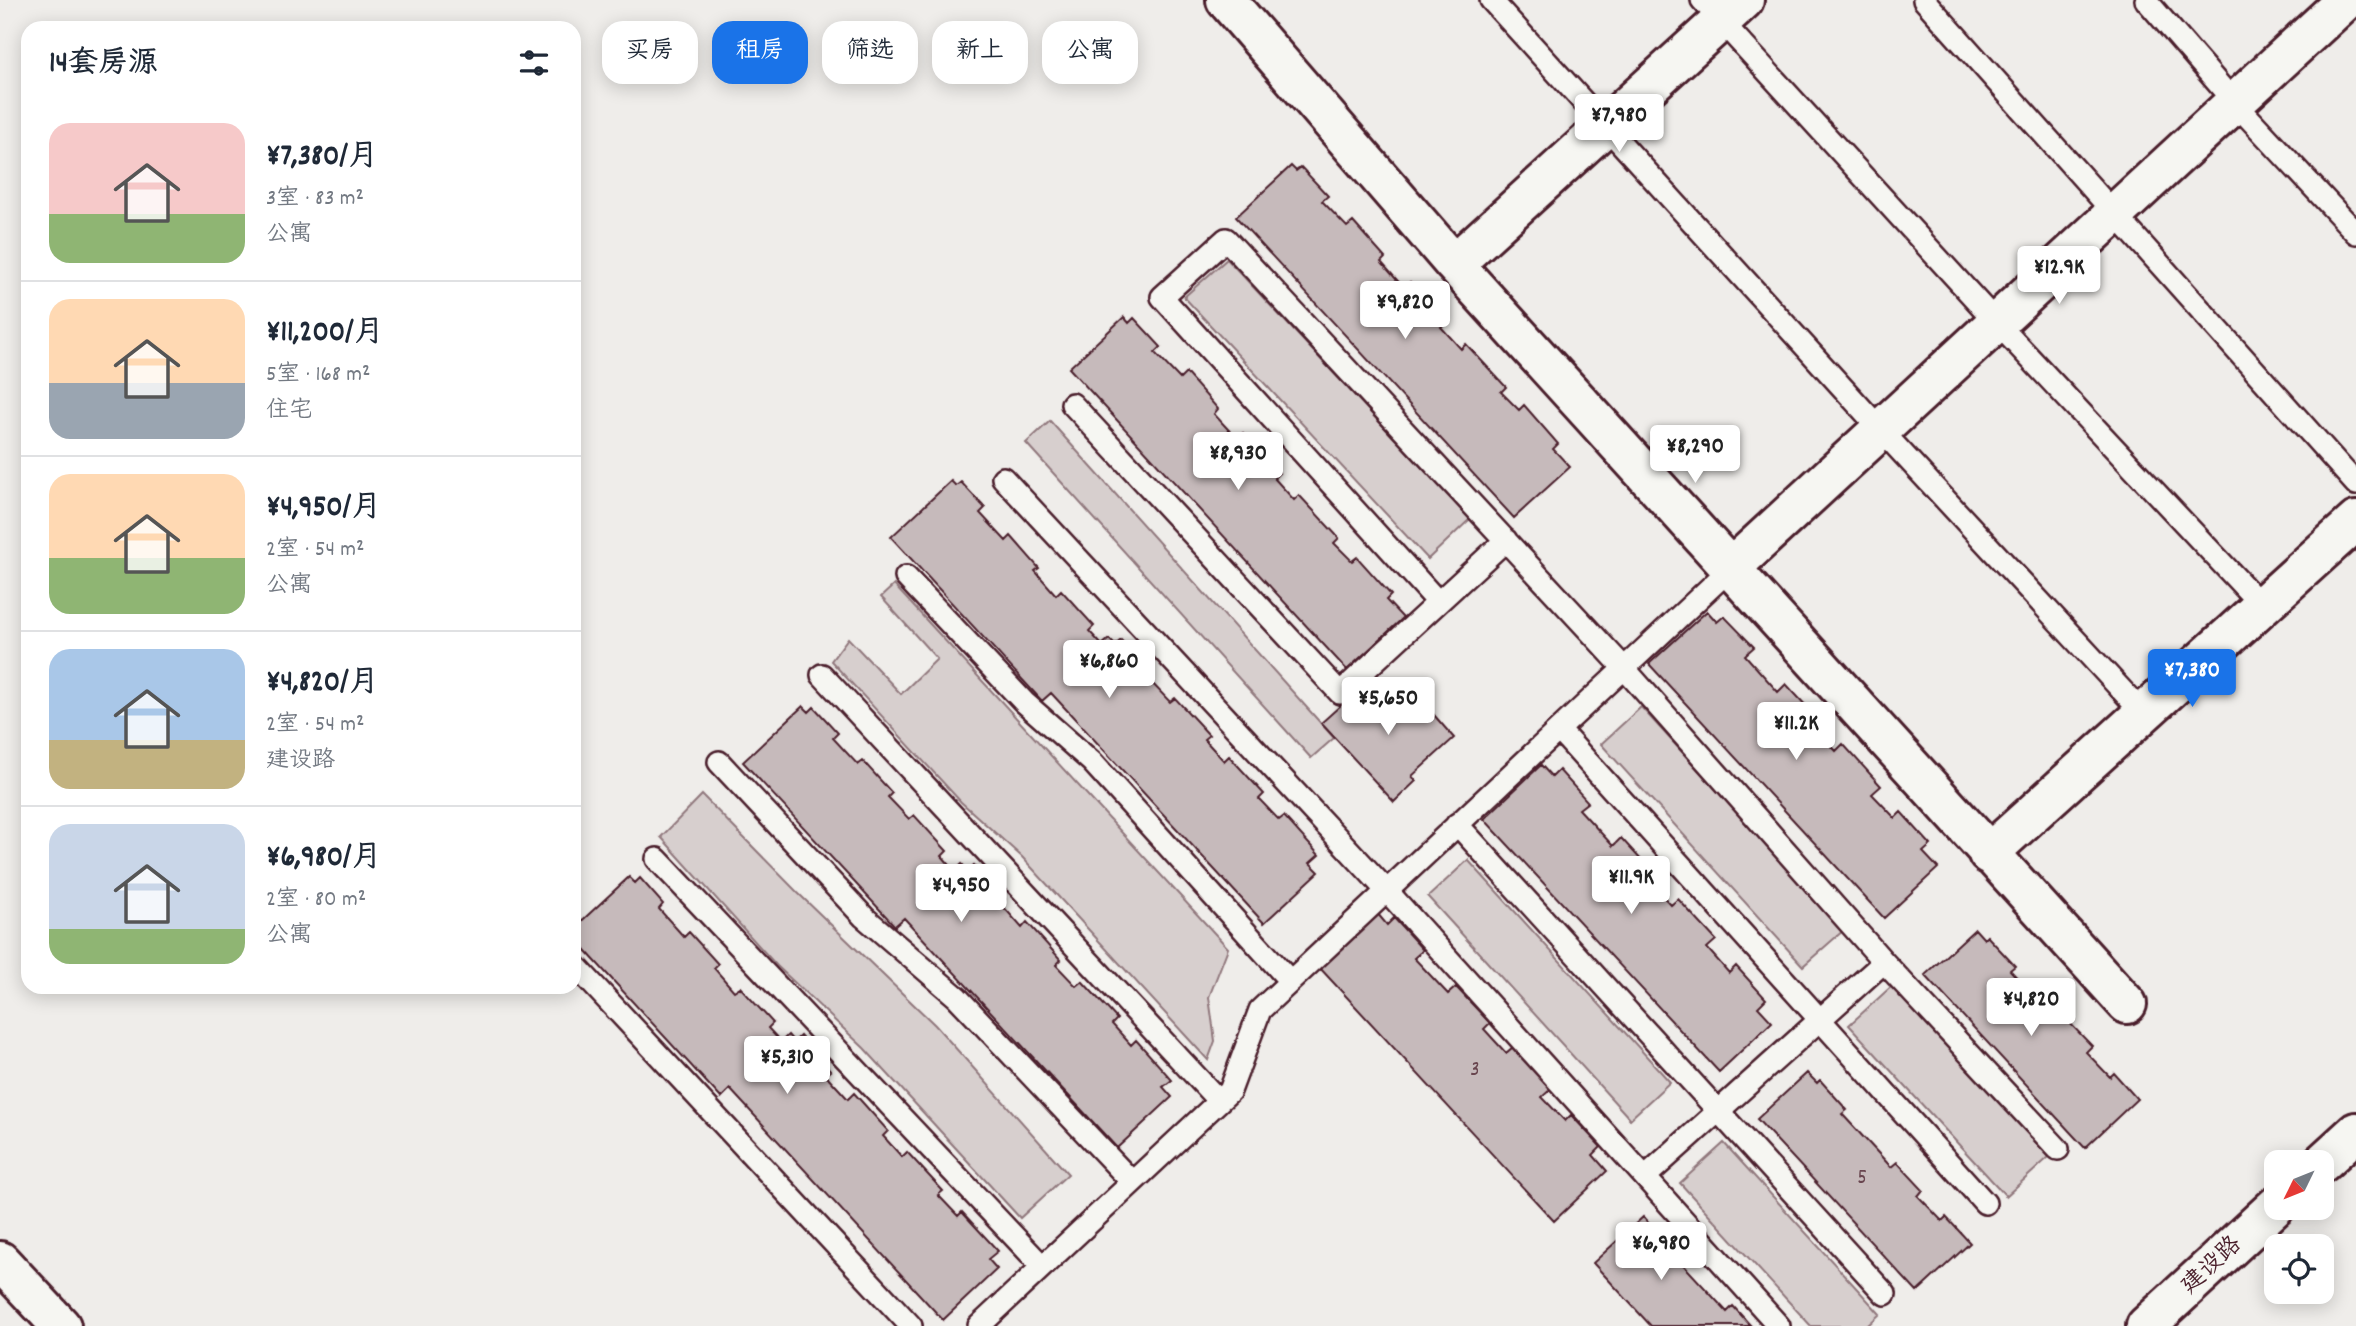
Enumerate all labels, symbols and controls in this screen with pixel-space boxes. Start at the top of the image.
chip: 买房 [602,21,698,84]
chip: 租房 [712,21,808,84]
chip: 筛选 [822,21,918,84]
chip: 新上 [932,21,1028,84]
chip: 公寓 [1042,21,1138,84]
text: 14套房源 [49,44,158,87]
icon: filters [515,44,553,82]
pin: ¥7,980 [1562,94,1676,154]
text: ¥7,980 [1591,100,1647,133]
text: ¥7,380/月 [266,137,378,180]
icon: home [105,151,189,235]
text: 3室 · 83 m² [266,183,364,216]
text: 公寓 [266,219,312,252]
pin: ¥12.9K [2002,246,2116,306]
text: ¥12.9K [2033,252,2085,285]
pin: ¥9,820 [1348,282,1462,341]
text: ¥9,820 [1376,287,1434,320]
text: ¥11,200/月 [266,313,384,356]
icon: home [105,327,189,411]
text: 5室 · 168 m² [266,359,370,392]
text: 住宅 [266,395,312,428]
pin: ¥8,290 [1638,426,1752,485]
text: ¥8,290 [1666,431,1724,464]
pin: ¥8,930 [1181,433,1295,492]
text: ¥8,930 [1209,438,1267,471]
text: ¥4,950/月 [266,488,381,531]
icon: home [105,502,189,586]
text: 2室 · 54 m² [266,534,365,567]
text: 公寓 [266,570,312,603]
pin: ¥6,860 [1052,640,1166,700]
text: ¥6,860 [1079,646,1139,679]
pin: ¥7,380 [2135,650,2249,709]
text: ¥7,380 [2164,655,2220,688]
text: ¥4,820/月 [266,663,379,706]
icon: home [105,677,189,761]
pin: ¥5,650 [1331,678,1445,737]
text: ¥5,650 [1358,683,1418,716]
pin: ¥11.2K [1739,702,1853,762]
text: ¥11.2K [1773,708,1819,741]
text: 2室 · 54 m² [266,709,365,742]
text: 建设路 [266,745,335,778]
text: ¥6,980/月 [266,838,382,881]
icon: home [105,852,189,936]
pin: ¥11.9K [1574,856,1688,916]
text: ¥11.9K [1608,862,1654,895]
pin: ¥4,950 [904,864,1018,924]
text: ¥4,950 [932,870,990,903]
text: 2室 · 80 m² [266,884,366,917]
text: 公寓 [266,920,312,953]
pin: ¥4,820 [1974,978,2088,1038]
text: ¥4,820 [2003,984,2059,1017]
pin: ¥5,310 [730,1036,844,1096]
text: ¥5,310 [760,1042,814,1075]
house number: 3 [1470,1056,1480,1086]
north arrow [2264,1150,2334,1220]
map controls [2264,1150,2334,1304]
house number: 5 [1857,1164,1867,1194]
pin: ¥6,980 [1604,1222,1718,1282]
text: ¥6,980 [1631,1228,1691,1261]
street label: 建设路 [2174,1229,2250,1303]
button: locate [2264,1234,2334,1304]

